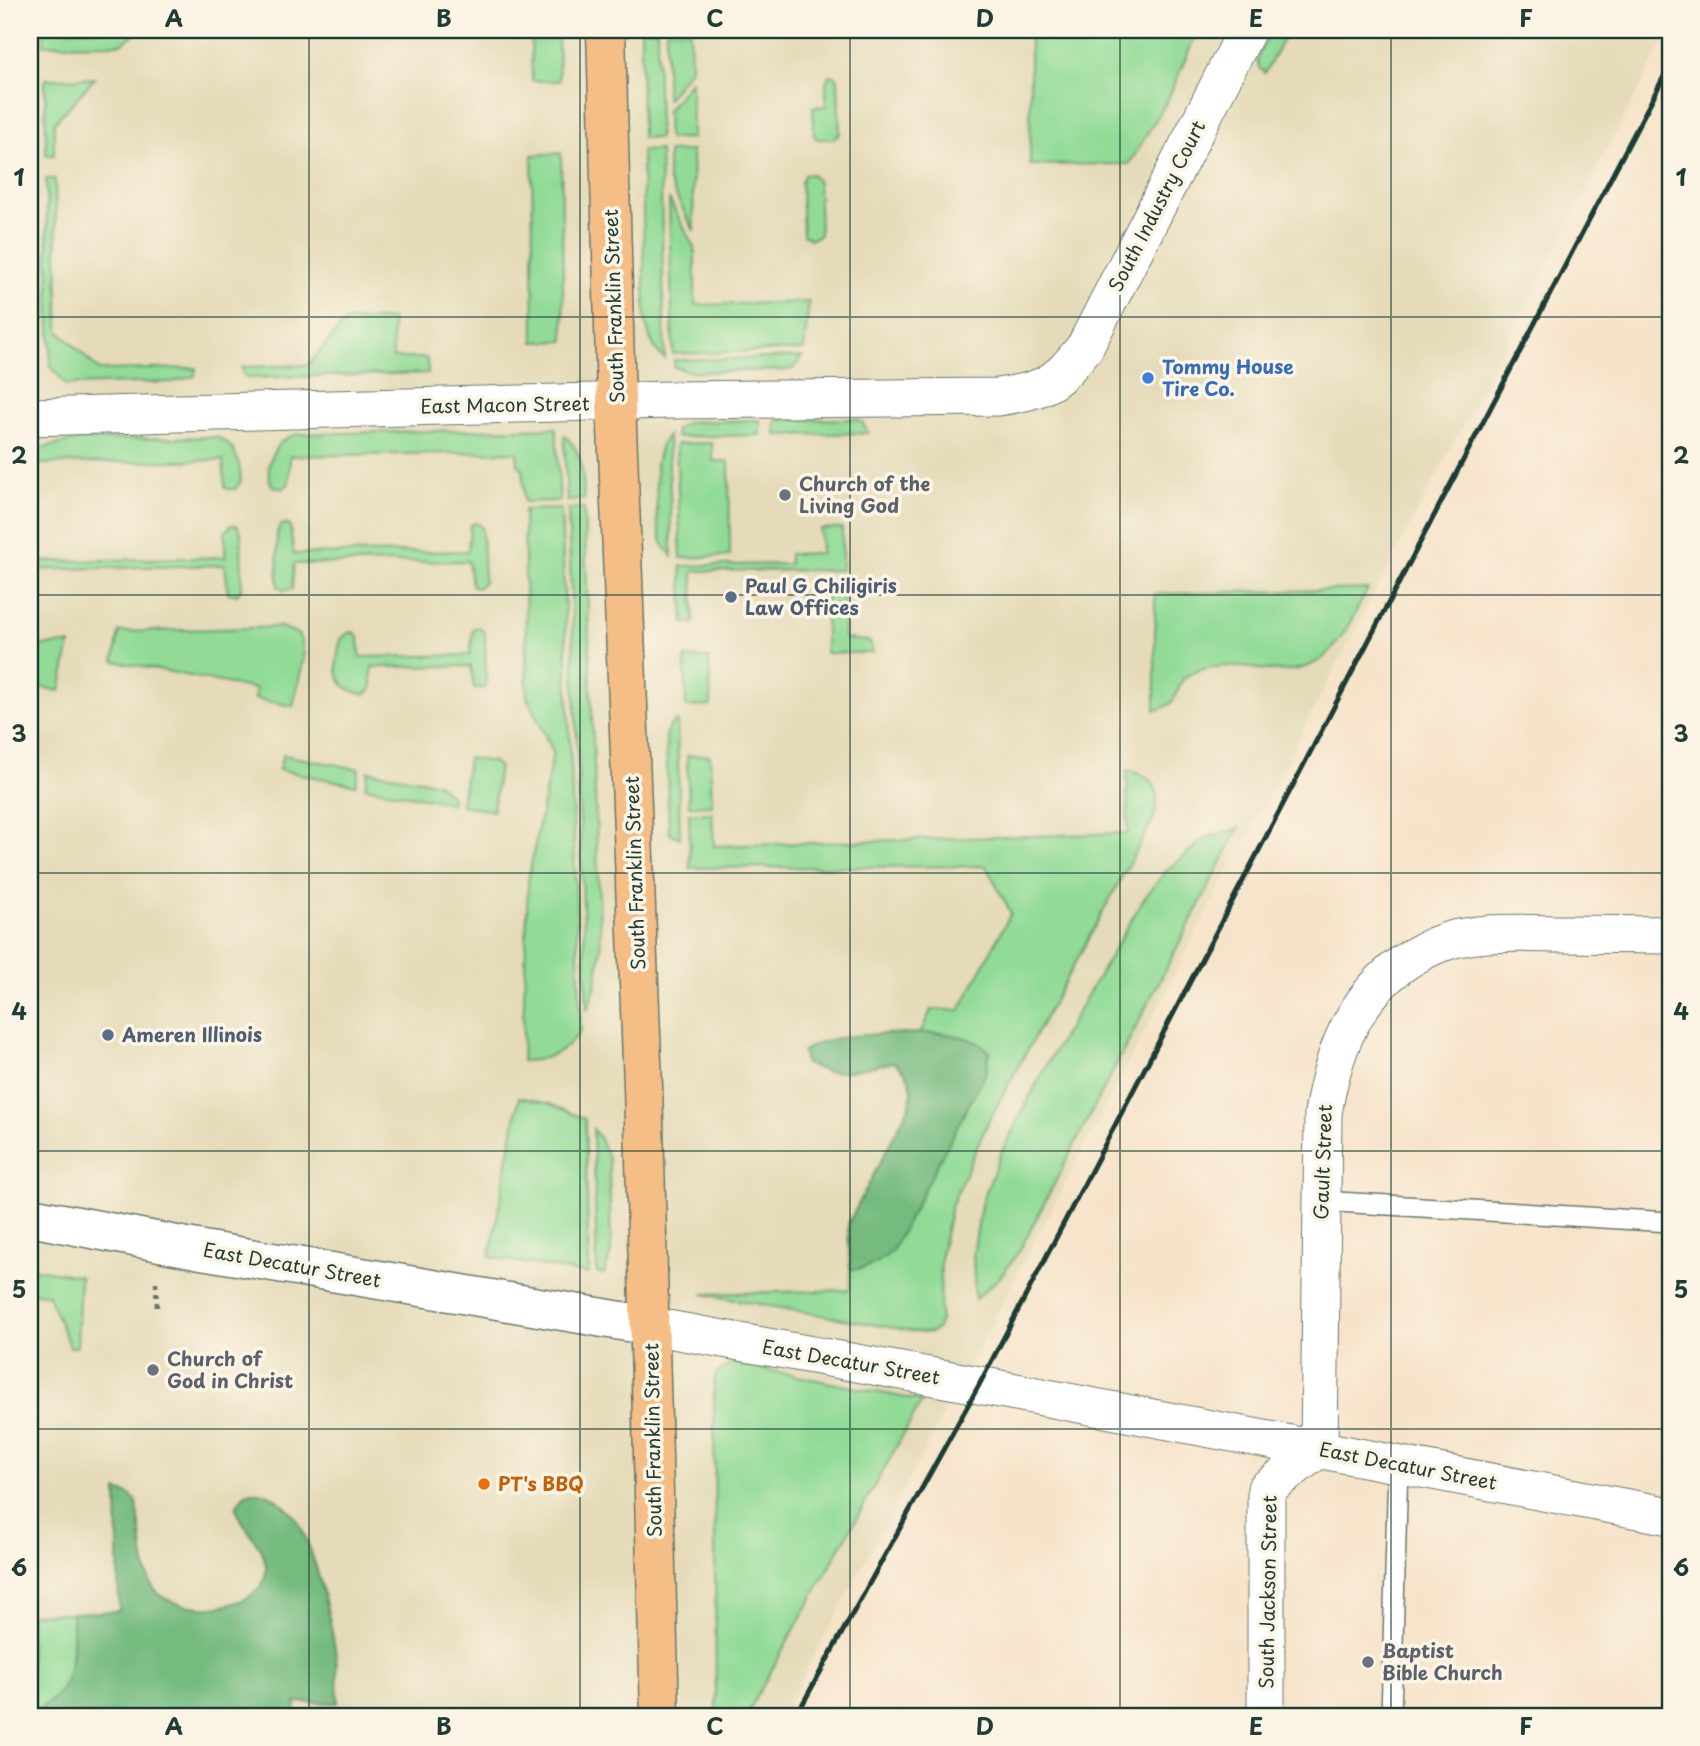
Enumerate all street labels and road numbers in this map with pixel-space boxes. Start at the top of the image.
street label: South Industry Court [1101,115,1212,296]
street label: South Franklin Street [596,208,630,404]
street label: East Macon Street [420,389,590,419]
street label: South Franklin Street [617,775,651,971]
street label: Gault Street [1306,1104,1338,1220]
street label: East Decatur Street [201,1235,383,1293]
street label: East Decatur Street [760,1332,942,1390]
street label: South Franklin Street [636,1342,668,1537]
street label: East Decatur Street [1317,1434,1499,1496]
street label: South Jackson Street [1251,1495,1283,1689]

